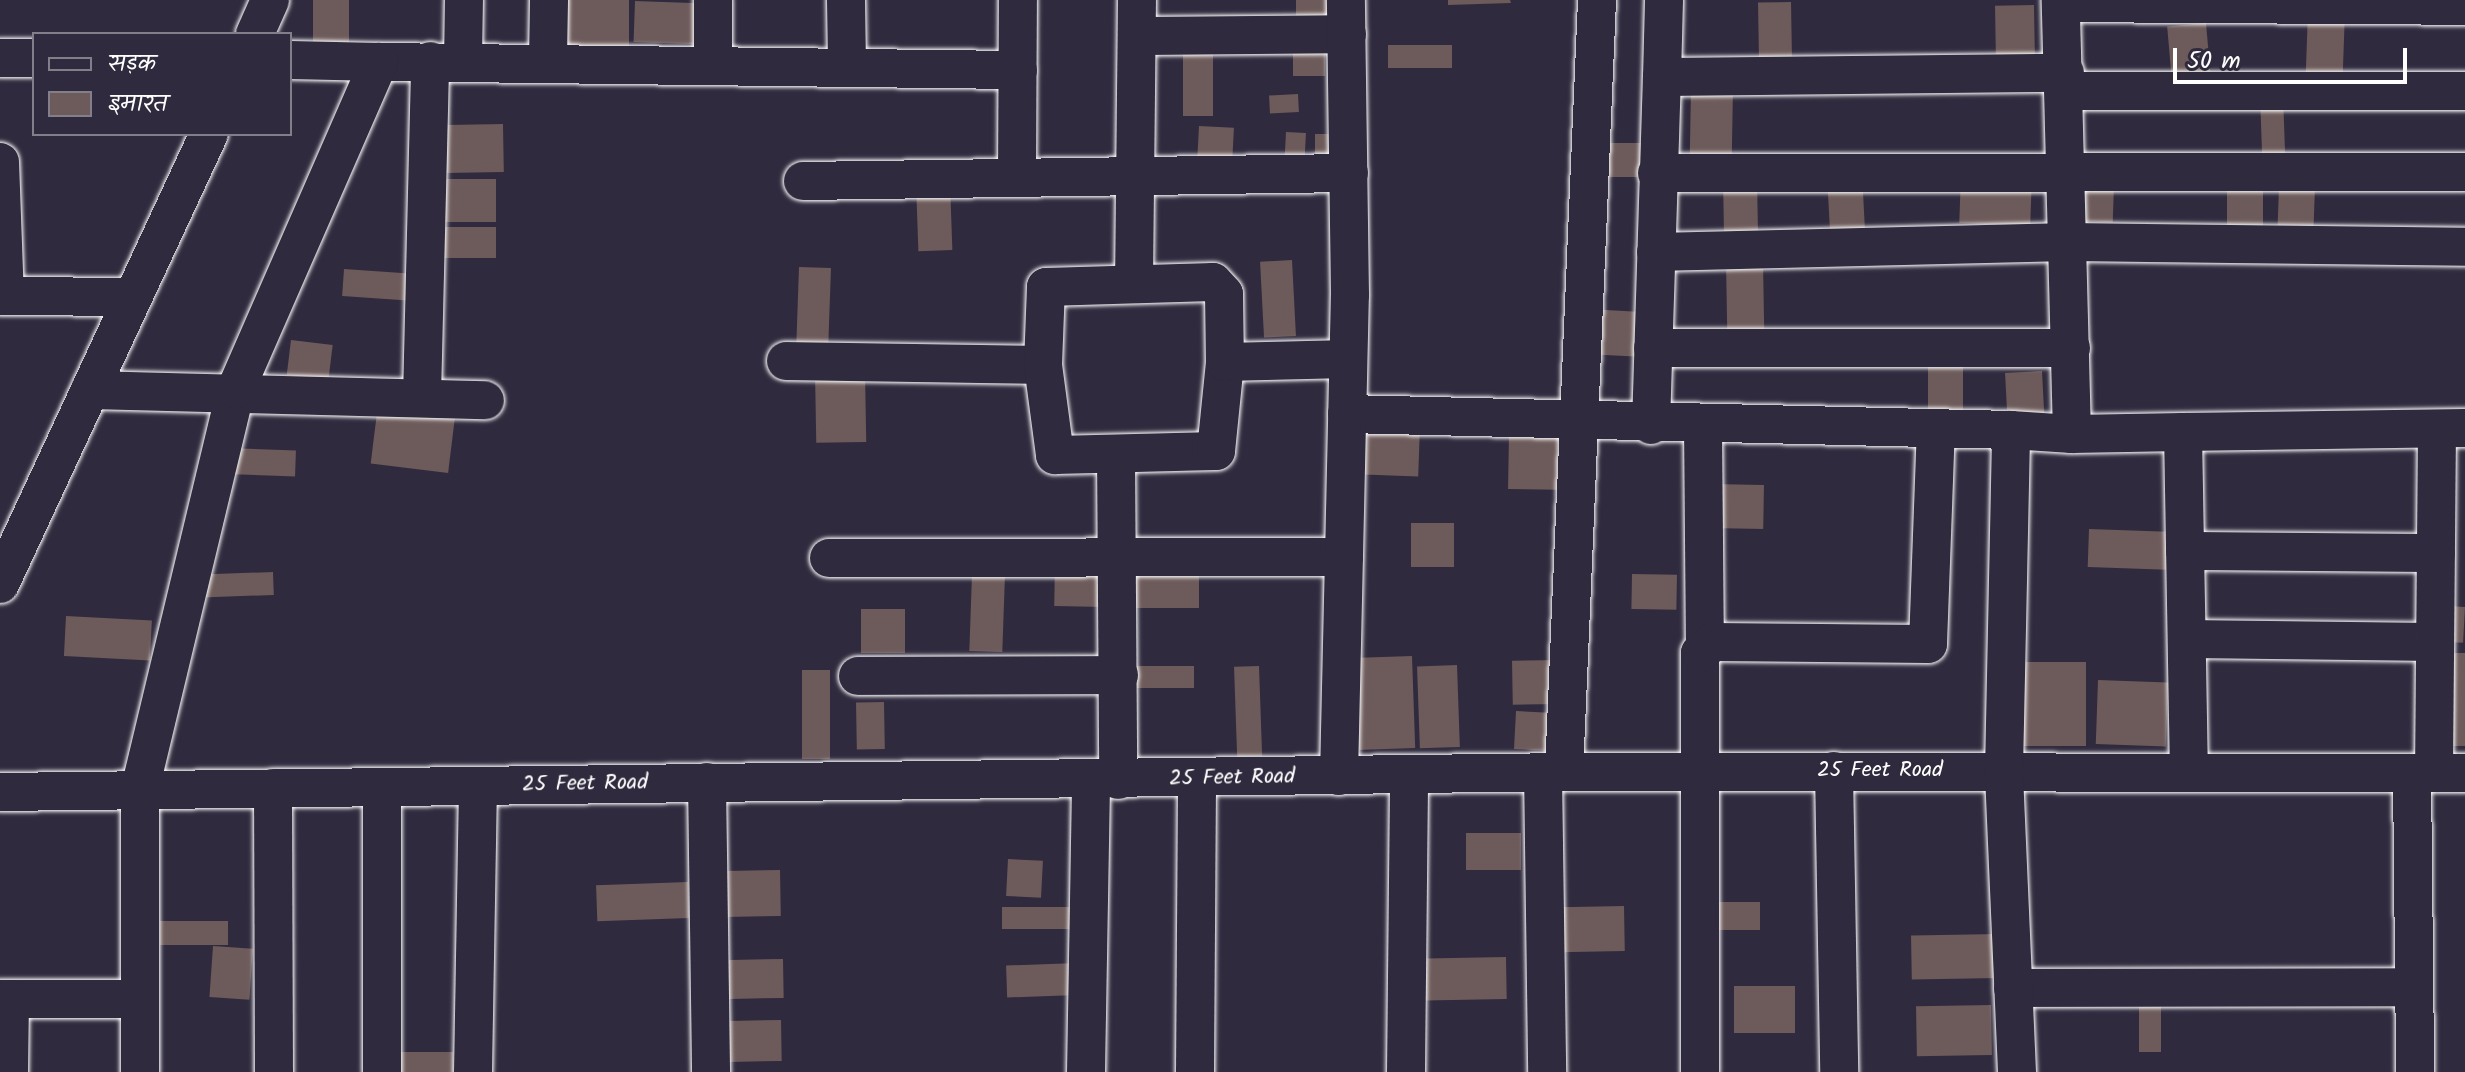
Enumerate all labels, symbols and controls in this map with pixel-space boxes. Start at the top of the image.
legend [32,32,292,136]
scale bar [2177,32,2411,82]
text: 50 m [2187,42,2241,81]
text: सड़क [108,45,156,84]
text: इमारत [108,85,167,124]
street label: 25 Feet Road [1817,758,1943,784]
street label: 25 Feet Road [1169,764,1295,792]
street label: 25 Feet Road [522,770,648,798]

